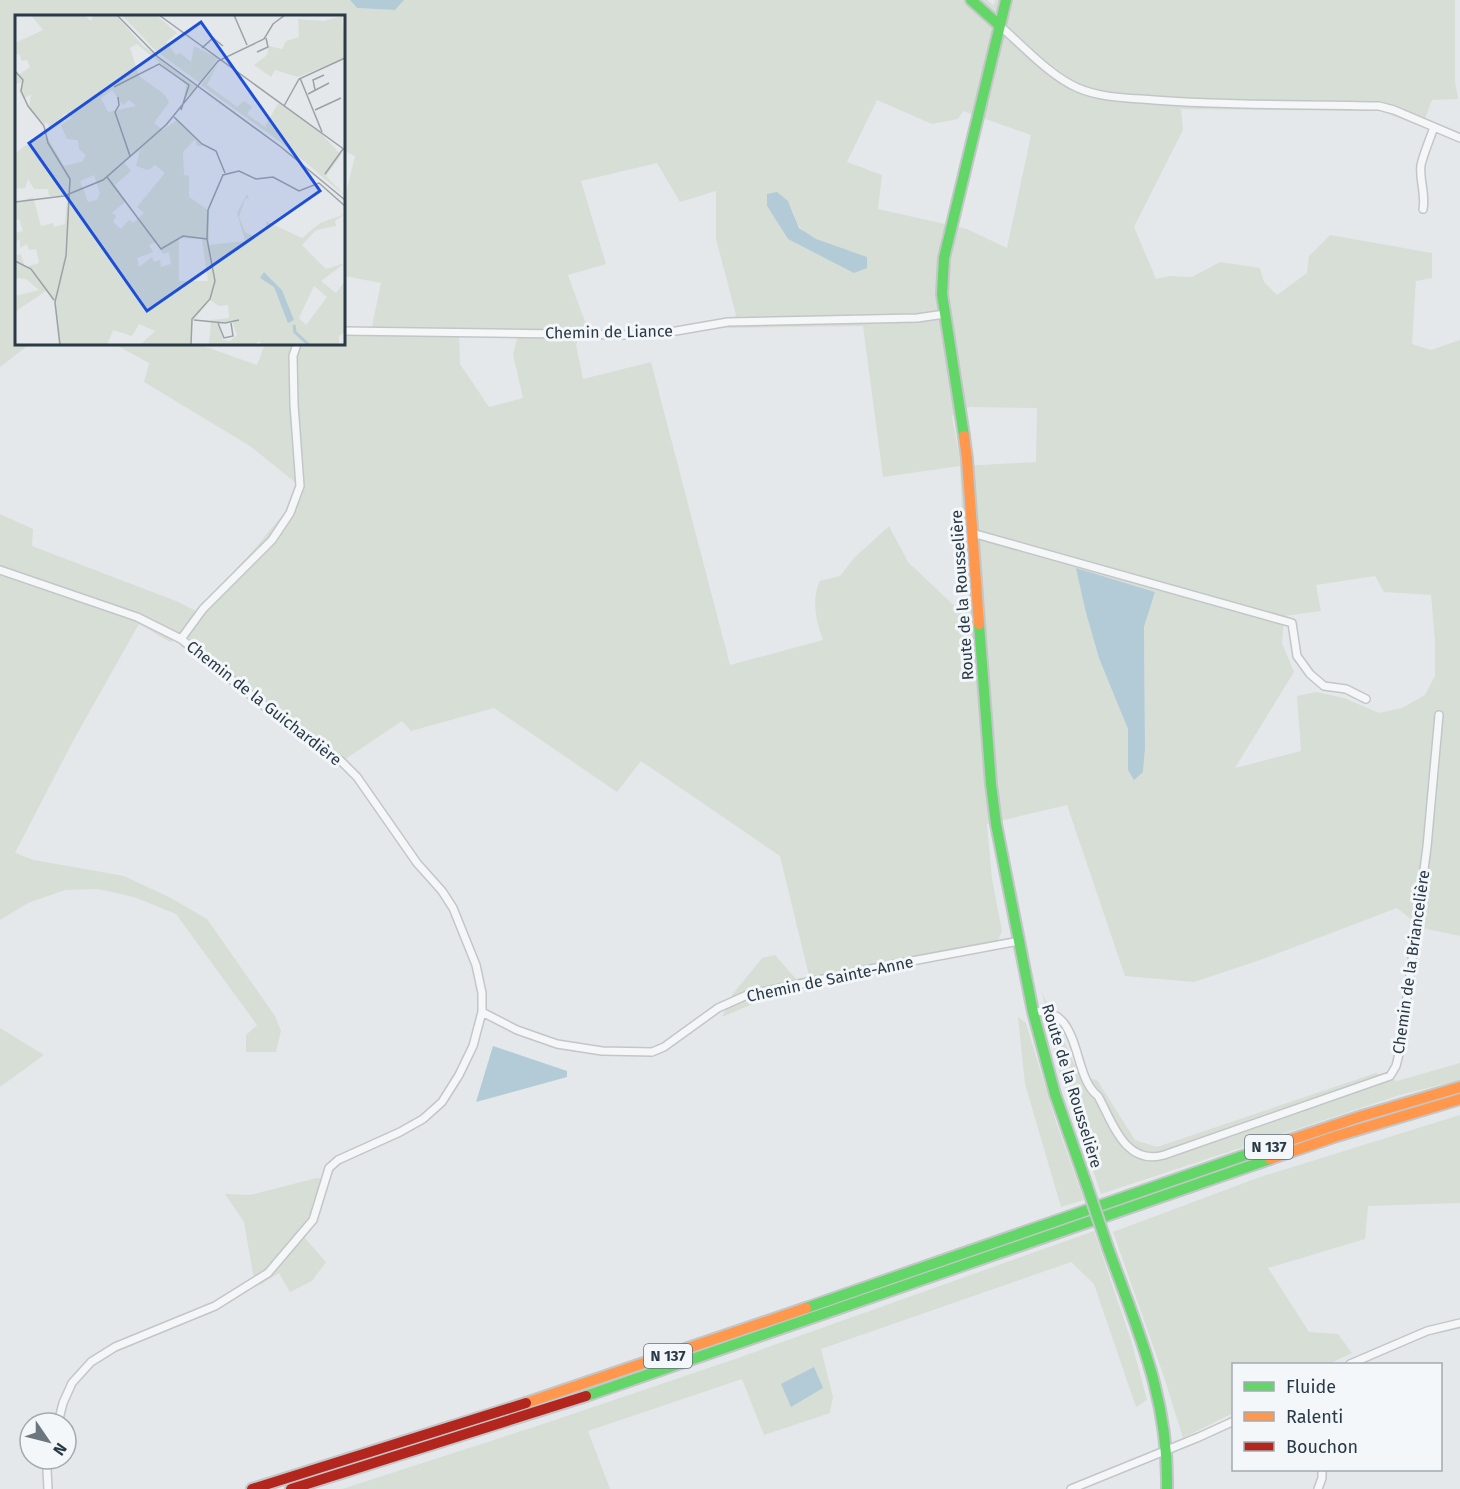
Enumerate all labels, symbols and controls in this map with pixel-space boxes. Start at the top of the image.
inset map [15,15,345,345]
street label: Chemin de Liance [545,321,673,343]
street label: Route de la Rousselière [947,509,977,681]
street label: Chemin de la Guichardière [183,637,345,769]
street label: Chemin de la Briancelière [1389,869,1433,1055]
street label: Chemin de Sainte-Anne [745,952,915,1006]
street label: Route de la Rousselière [1038,1002,1106,1170]
road number: N 137 [1245,1135,1293,1159]
road number: N 137 [644,1344,692,1368]
legend [1232,1363,1442,1471]
text: Fluide [1286,1376,1336,1398]
text: Ralenti [1286,1406,1343,1428]
north arrow [18,1411,78,1471]
text: Bouchon [1286,1436,1358,1458]
text: N [49,1440,71,1459]

